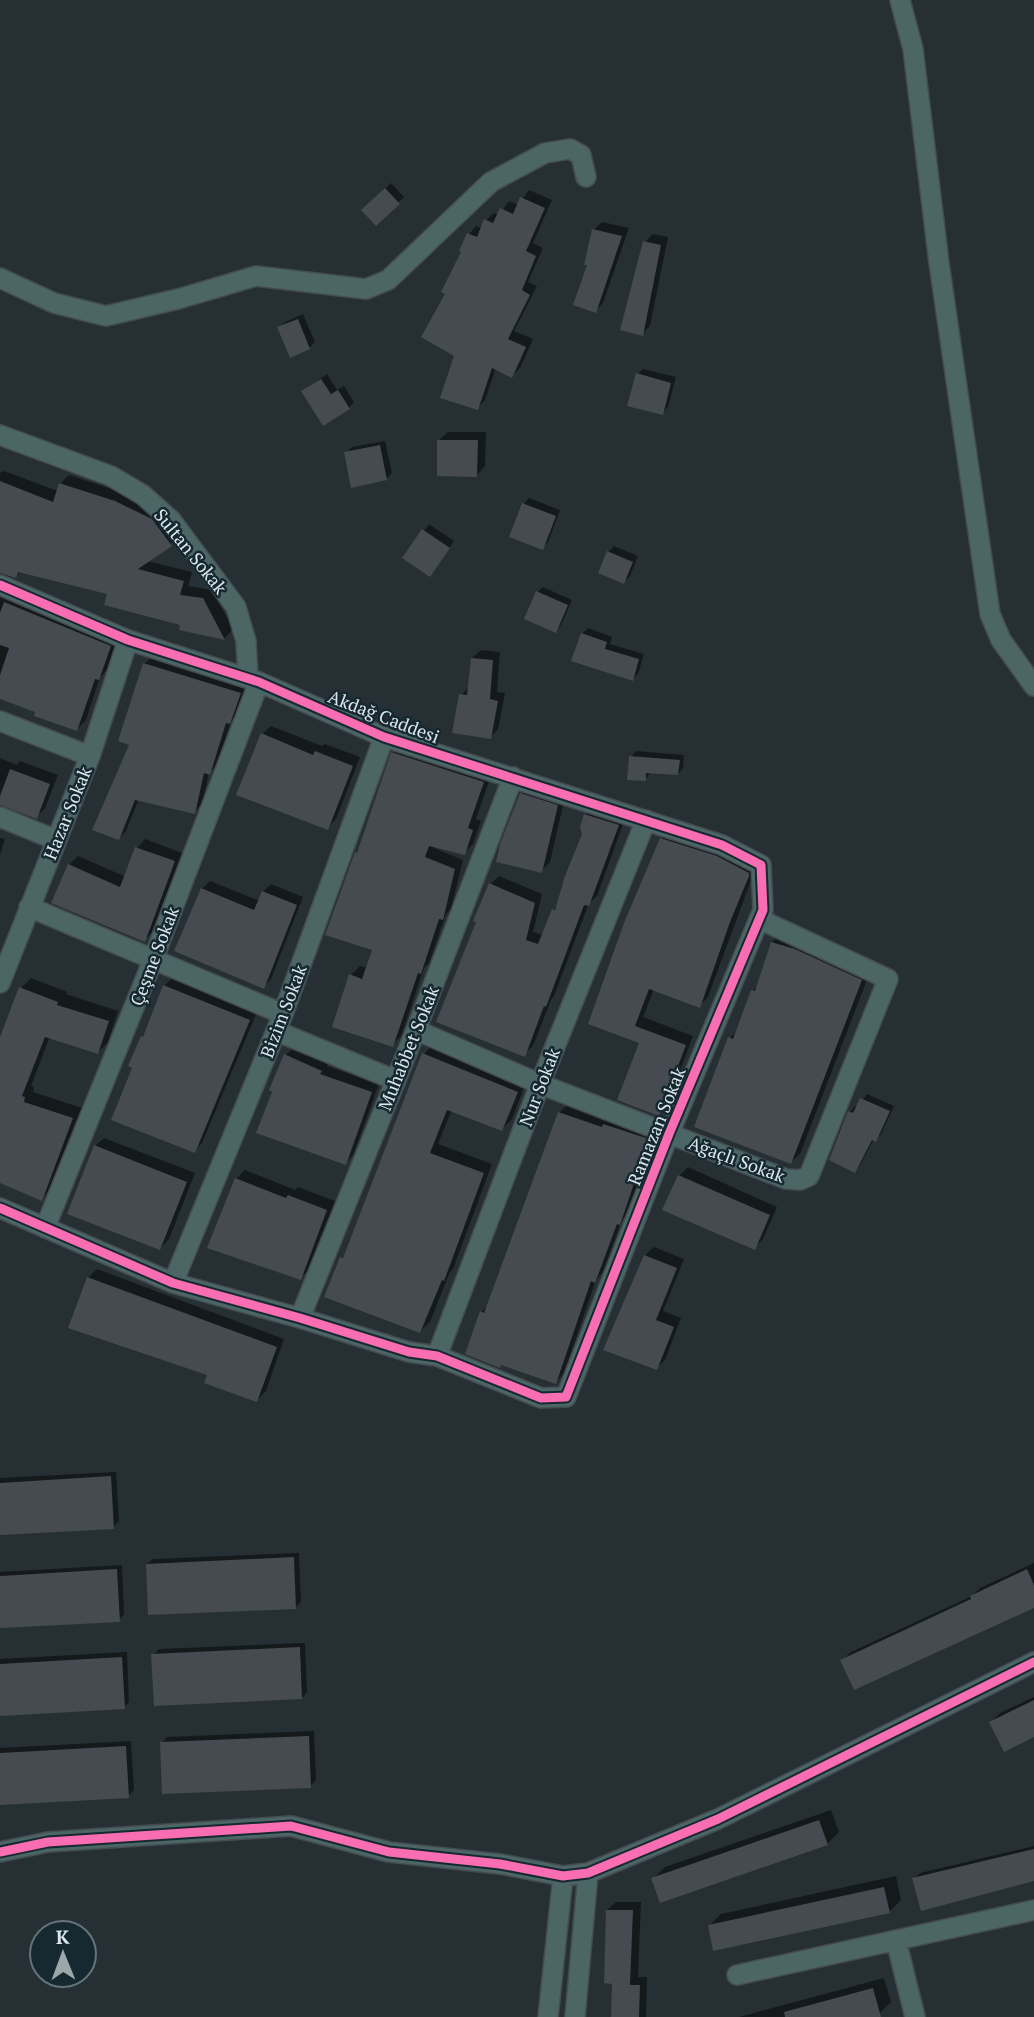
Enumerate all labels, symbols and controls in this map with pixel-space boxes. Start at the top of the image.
street label: Sultan Sokak [149,503,233,599]
street label: Akdağ Caddesi [325,684,443,748]
street label: Hazar Sokak [37,762,97,863]
street label: Çeşme Sokak [124,902,184,1009]
street label: Bizim Sokak [254,960,312,1061]
street label: Muhabbet Sokak [372,981,444,1114]
street label: Nur Sokak [513,1044,565,1130]
street label: Ramazan Sokak [621,1063,691,1189]
street label: Ağaçlı Sokak [685,1130,789,1188]
north arrow [28,1919,98,1989]
text: K [56,1924,70,1949]

